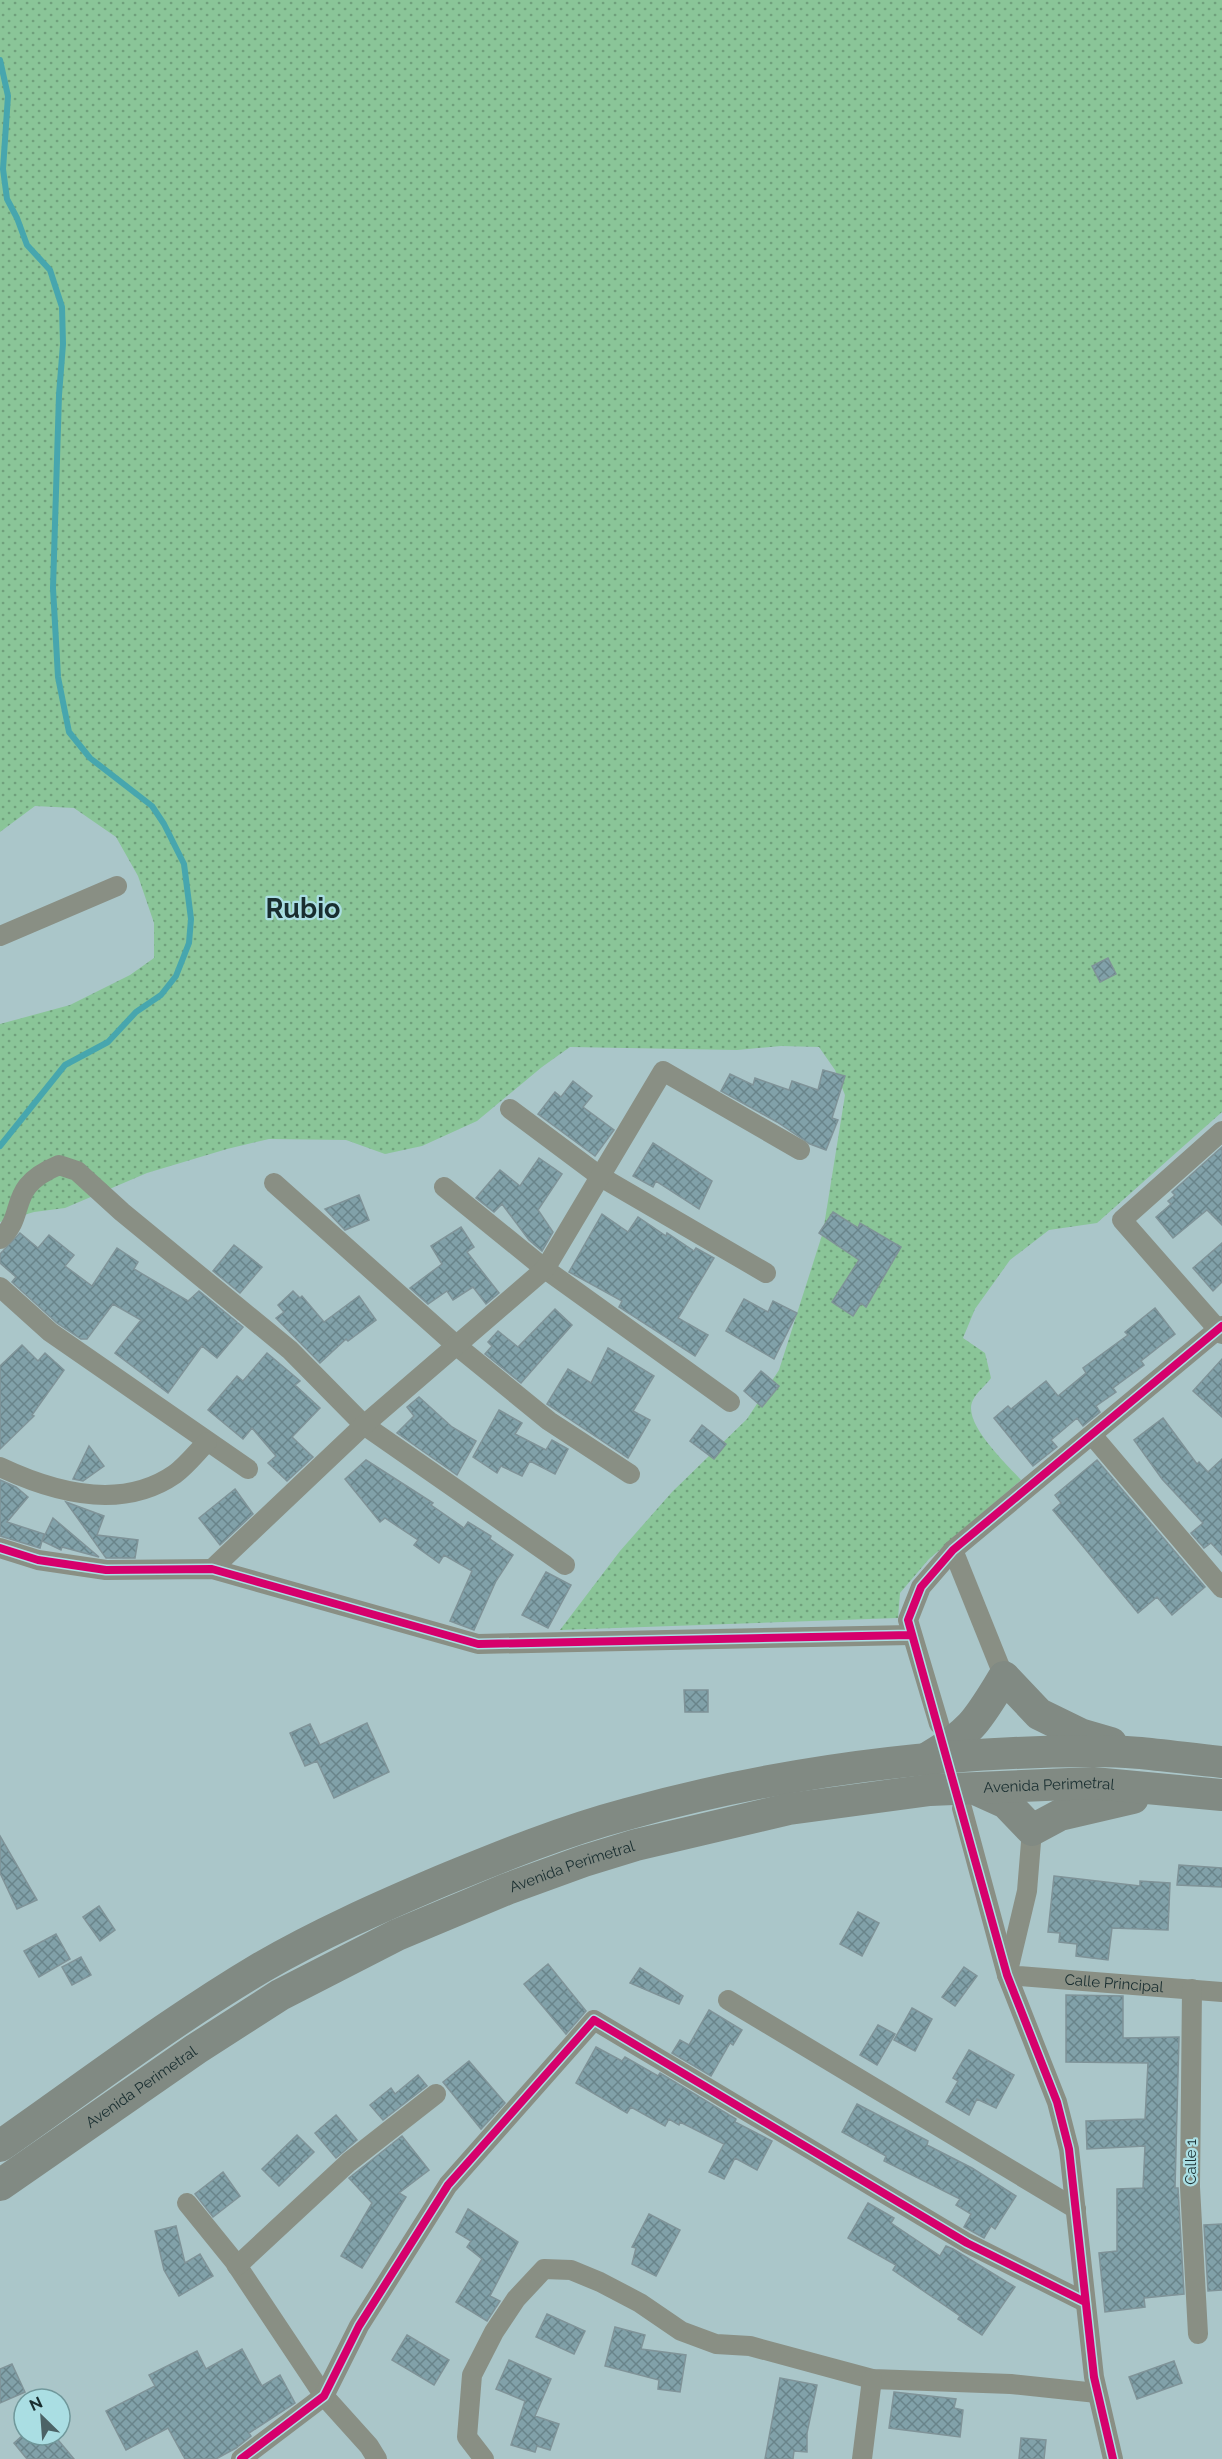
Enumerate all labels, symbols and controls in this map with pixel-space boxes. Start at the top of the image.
district label: Rubio [266,893,340,924]
street label: Avenida Perimetral [983,1774,1116,1797]
street label: Avenida Perimetral [507,1837,638,1896]
street label: Calle Principal [1064,1971,1165,1996]
street label: Avenida Perimetral [82,2042,201,2132]
street label: Calle 1 [1182,2139,1200,2185]
north arrow [12,2387,72,2447]
text: N [26,2393,45,2415]

